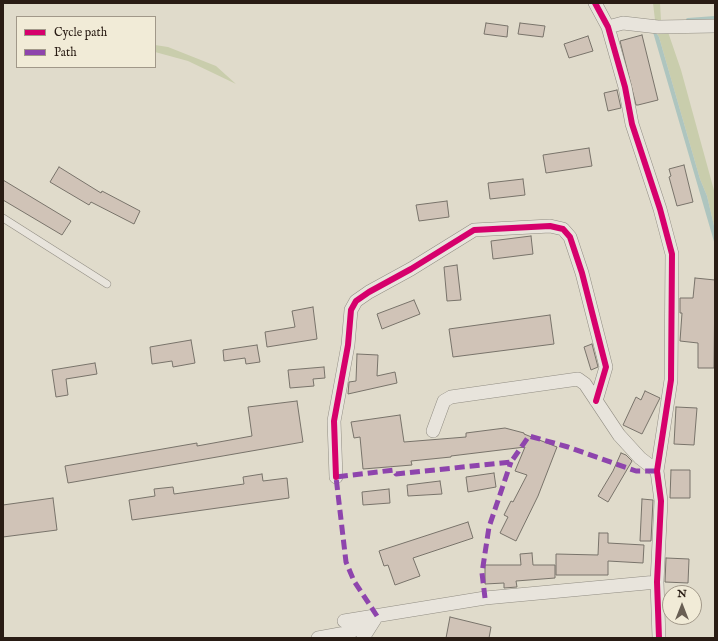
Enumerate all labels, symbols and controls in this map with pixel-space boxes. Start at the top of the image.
legend [16,16,156,68]
text: Cycle path [54,25,107,40]
text: Path [54,45,77,60]
north arrow [662,585,702,625]
text: N [677,587,687,601]

